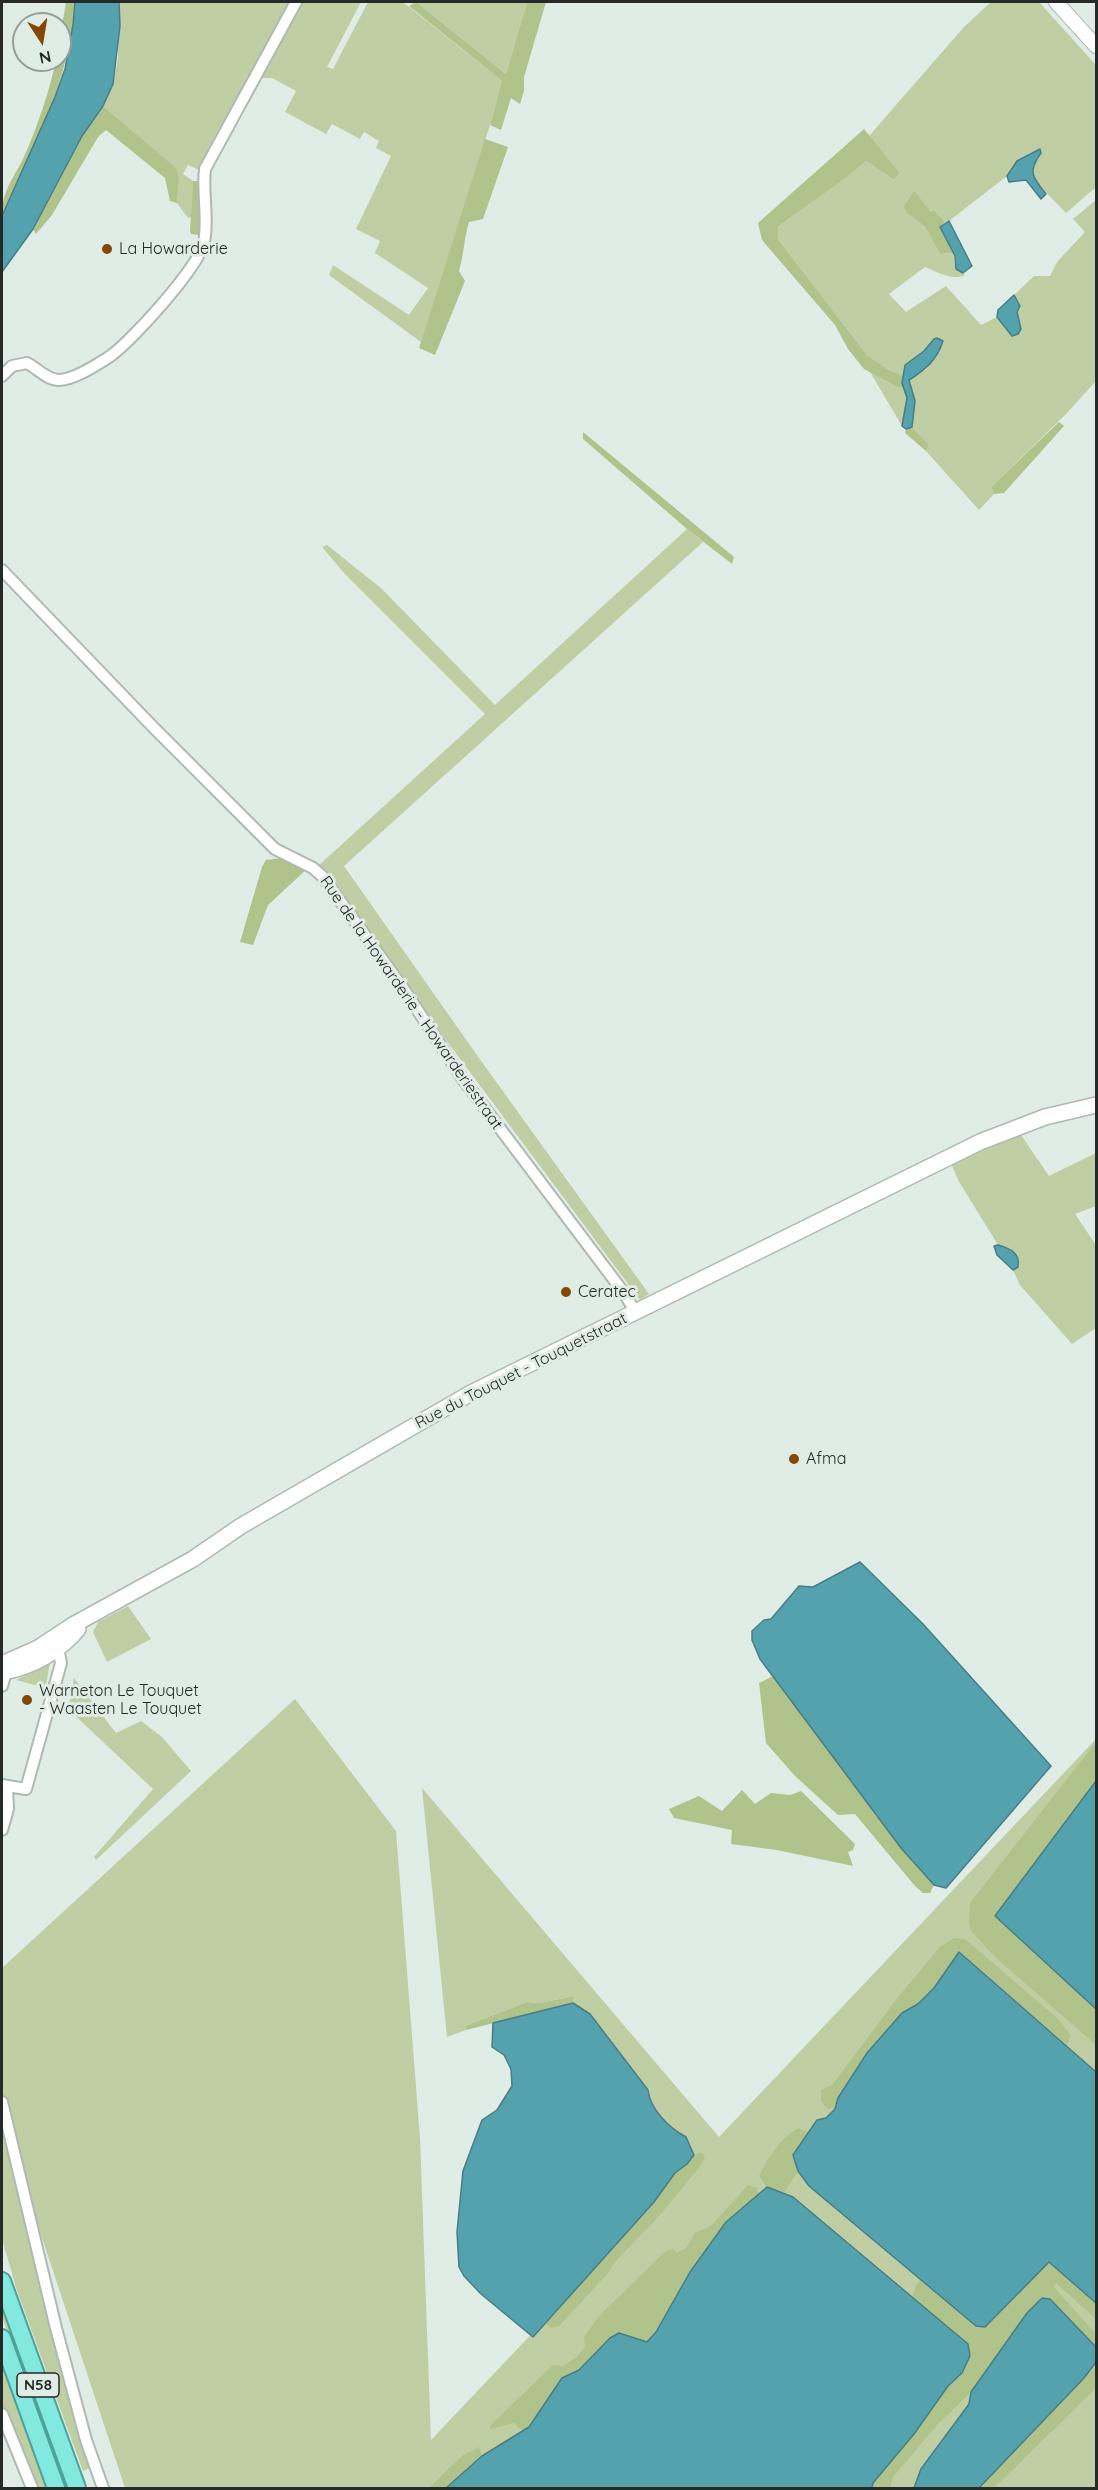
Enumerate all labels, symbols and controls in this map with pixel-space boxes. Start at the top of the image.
north arrow [12,12,72,72]
text: N [38,47,53,69]
place label: La Howarderie [119,239,228,259]
marker: La Howarderie [100,242,114,256]
street label: Rue de la Howarderie - Howarderiestraat [316,873,506,1133]
place label: Ceratec [578,1282,636,1302]
marker: Ceratec [559,1285,573,1299]
street label: Rue du Touquet - Touquetstraat [412,1309,630,1433]
place label: Afma [806,1449,846,1469]
marker: Afma [787,1452,801,1466]
place label: Warneton Le Touquet - Waasten Le Touquet [39,1681,202,1719]
marker: Warneton Le Touquet - Waasten Le Touquet [20,1693,34,1707]
road number: N58 [17,2373,59,2397]

